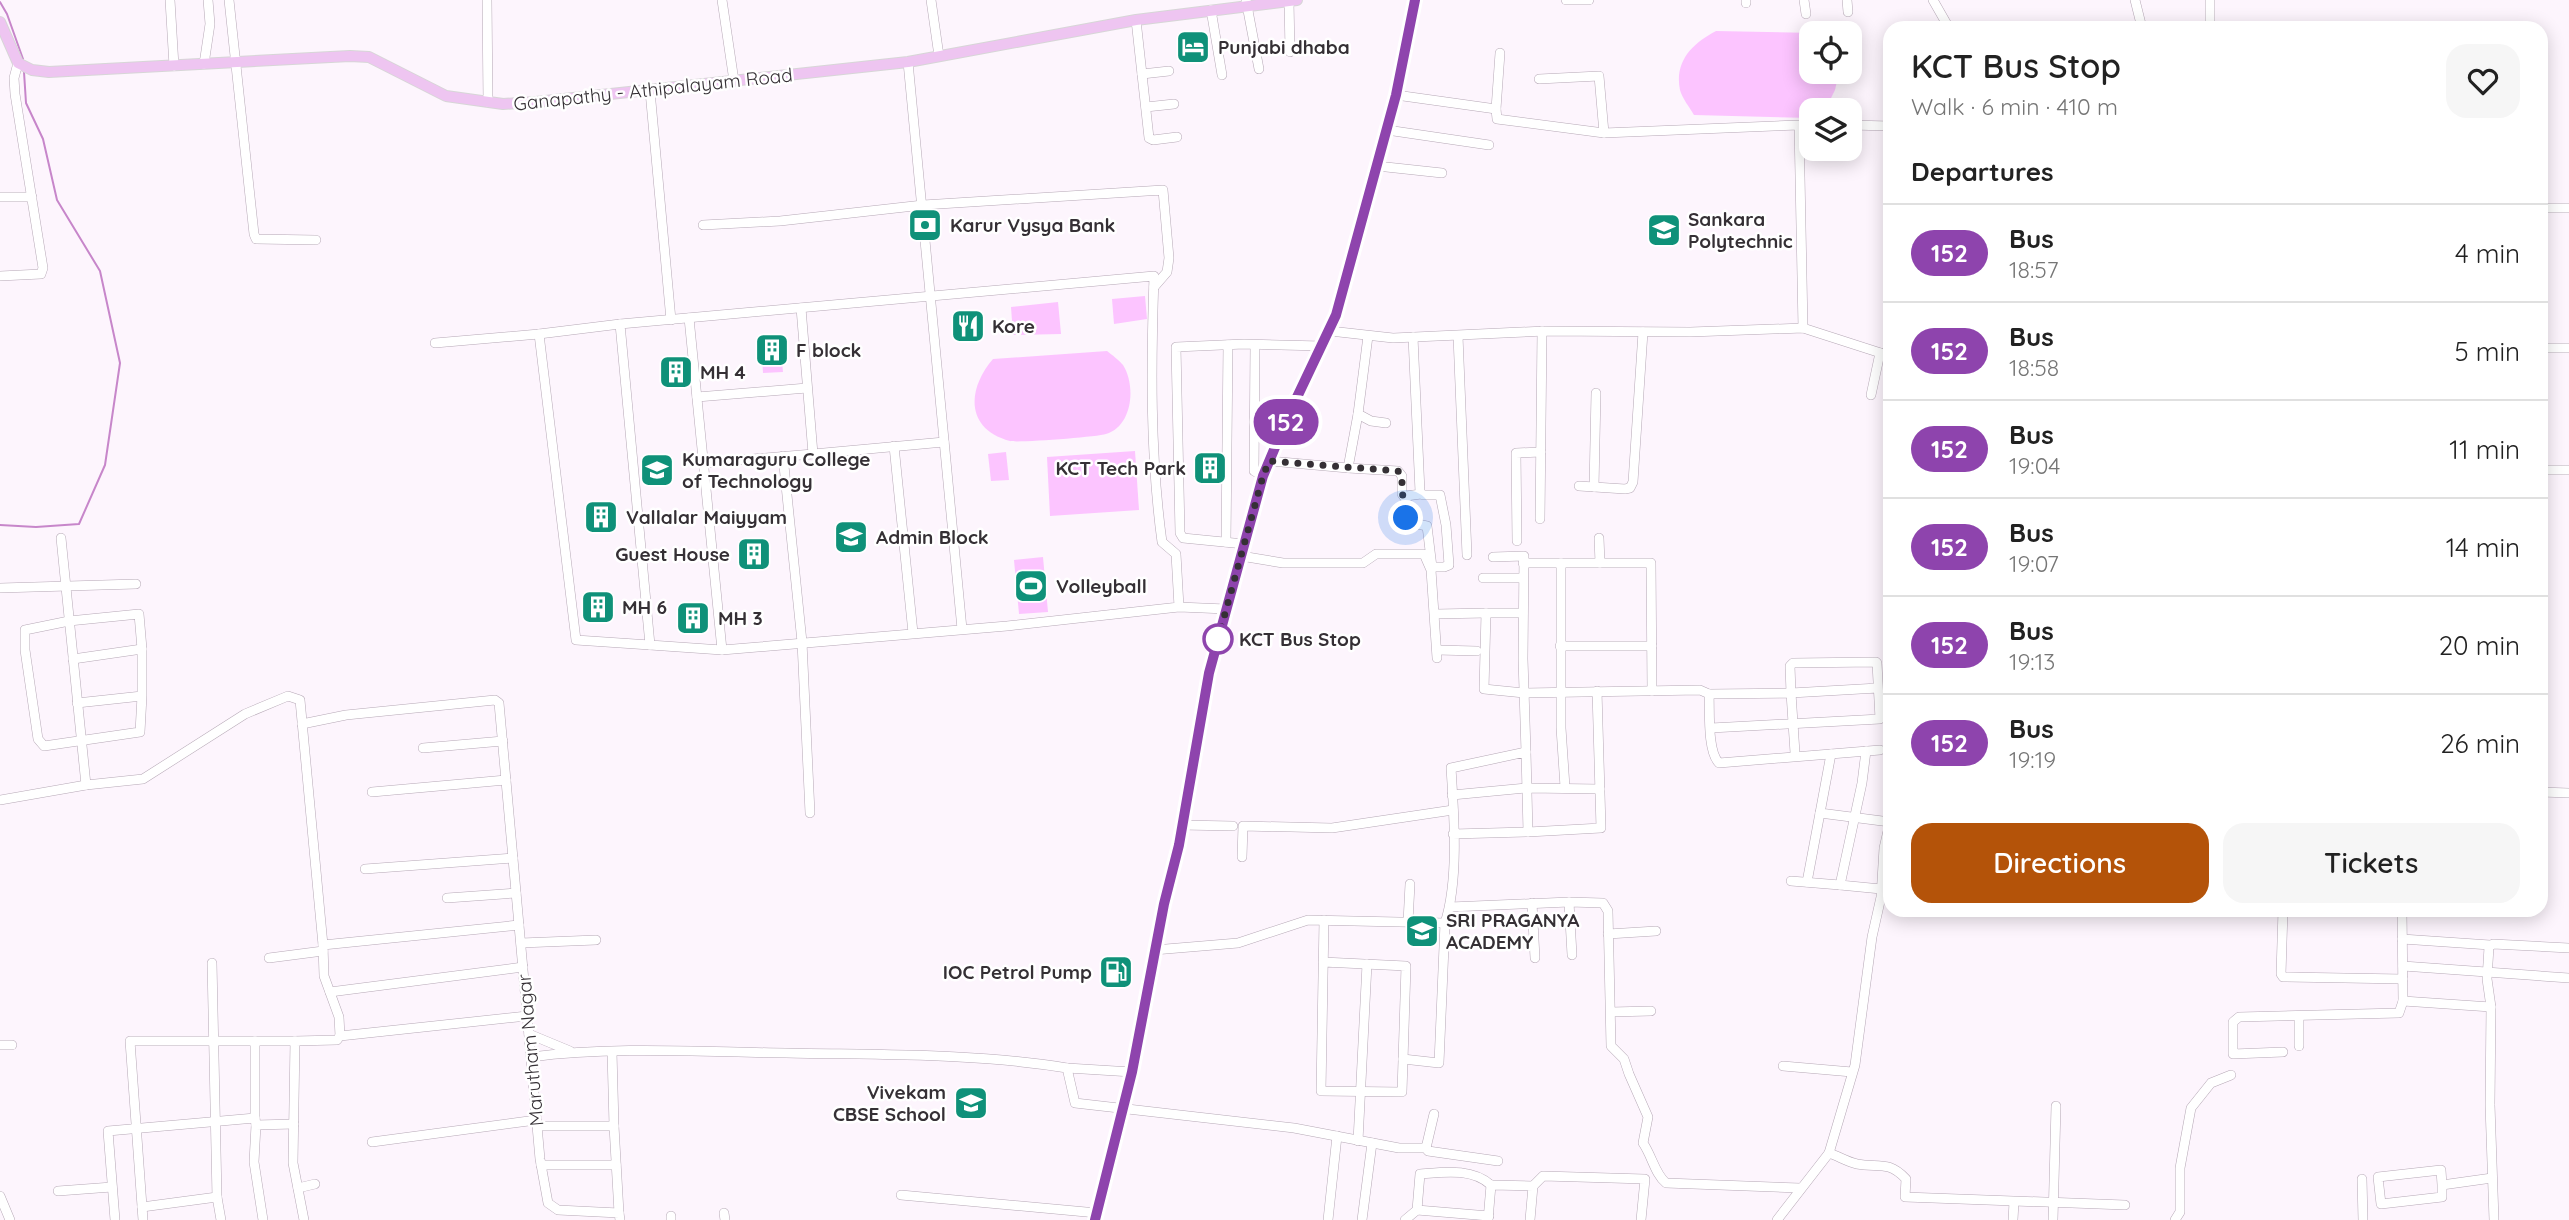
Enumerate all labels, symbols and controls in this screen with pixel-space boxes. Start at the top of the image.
map controls [1799,21,1862,161]
button: locate [1799,21,1862,84]
hotel icon: Punjabi dhaba [1174,28,1212,66]
place label: Punjabi dhaba [1218,35,1350,59]
button: heart [2446,44,2520,118]
text: KCT Bus Stop [1911,45,2121,86]
street label: Ganapathy - Athipalayam Road [512,62,794,116]
text: Walk · 6 min · 410 m [1911,92,2118,121]
button: layers [1799,98,1862,161]
text: Departures [1911,155,2054,188]
bank icon: Karur Vysya Bank [906,206,944,244]
place label: Sankara Polytechnic [1688,207,1793,253]
school or university icon: Sankara Polytechnic [1645,211,1683,249]
place label: Karur Vysya Bank [950,213,1115,237]
text: Bus [2009,222,2054,255]
text: 4 min [2455,237,2520,270]
text: 152 [1931,238,1968,268]
text: 18:57 [2009,255,2059,284]
restaurant icon: Kore [949,307,987,345]
place label: Kore [992,314,1035,338]
text: Bus [2009,320,2054,353]
building icon: F block [753,331,791,369]
text: 5 min [2454,335,2520,368]
text: 152 [1931,336,1968,366]
place label: F block [796,338,862,362]
building icon: MH 4 [657,353,695,391]
text: 18:58 [2009,353,2059,382]
place label: MH 4 [700,360,746,384]
line badge: 152 [1246,399,1326,445]
text: 152 [1268,407,1304,437]
text: Bus [2009,418,2054,451]
text: 11 min [2449,433,2520,466]
text: 152 [1931,434,1968,464]
place label: Kumaraguru College of Technology [682,447,871,493]
building icon: KCT Tech Park [1191,449,1229,487]
school or university icon: Kumaraguru College of Technology [638,451,676,489]
text: 19:04 [2009,451,2060,480]
place label: KCT Tech Park [1055,456,1186,480]
building icon: Vallalar Maiyyam [582,498,620,536]
your location [1388,500,1423,535]
place label: Vallalar Maiyyam [626,505,787,529]
text: Bus [2009,516,2054,549]
school or university icon: Admin Block [832,518,870,556]
place label: Admin Block [876,525,989,549]
text: 14 min [2446,531,2520,564]
text: 152 [1931,532,1968,562]
building icon: Guest House [735,535,773,573]
place label: Guest House [615,542,730,566]
text: 19:07 [2009,549,2059,578]
sports icon: Volleyball [1012,567,1050,605]
place label: Volleyball [1056,574,1147,598]
building icon: MH 6 [579,588,617,626]
place label: MH 6 [622,595,667,619]
building icon: MH 3 [674,599,712,637]
place label: MH 3 [718,606,763,630]
text: Bus [2009,614,2054,647]
marker: KCT Bus Stop [1203,624,1233,654]
place label: KCT Bus Stop [1239,627,1361,651]
text: 20 min [2439,629,2520,662]
text: 152 [1931,630,1968,660]
text: 19:13 [2009,647,2055,676]
text: Bus [2009,712,2054,745]
text: 26 min [2440,727,2520,760]
text: 152 [1931,728,1968,758]
text: 19:19 [2009,745,2056,774]
button: Directions [1911,823,2209,903]
button: Tickets [2223,823,2520,903]
place label: SRI PRAGANYA ACADEMY [1446,908,1579,954]
school or university icon: SRI PRAGANYA ACADEMY [1403,912,1441,950]
fuel station icon: IOC Petrol Pump [1097,953,1135,991]
place label: IOC Petrol Pump [943,960,1092,984]
street label: Marutham Nagar [511,972,549,1127]
place label: Vivekam CBSE School [833,1080,946,1126]
school or university icon: Vivekam CBSE School [952,1084,990,1122]

